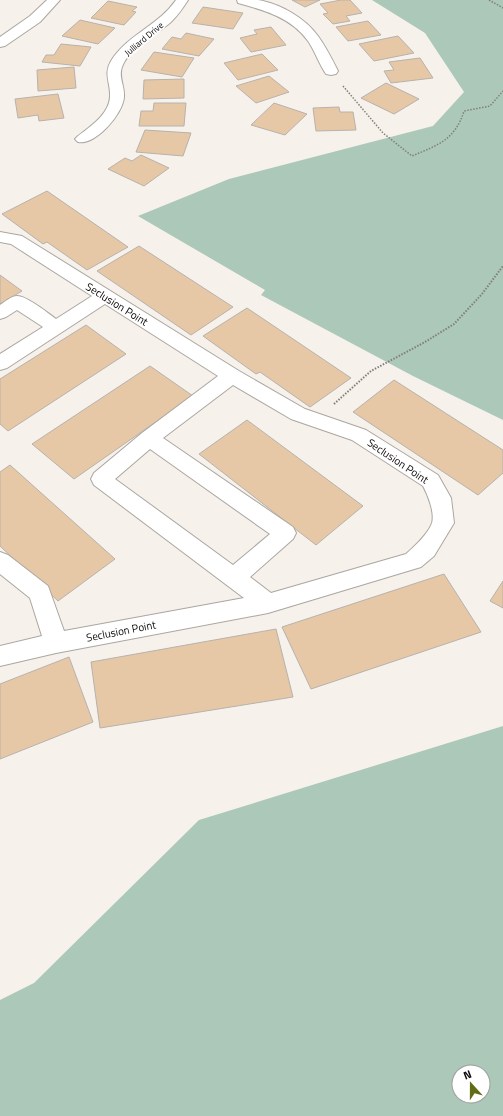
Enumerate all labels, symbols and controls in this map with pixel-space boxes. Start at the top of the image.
street label: Julliard Drive [121,18,166,59]
street label: Seclusion Point [83,278,151,330]
street label: Seclusion Point [364,435,432,487]
street label: Seclusion Point [85,616,157,646]
north arrow [451,1064,491,1104]
text: N [461,1066,474,1083]

